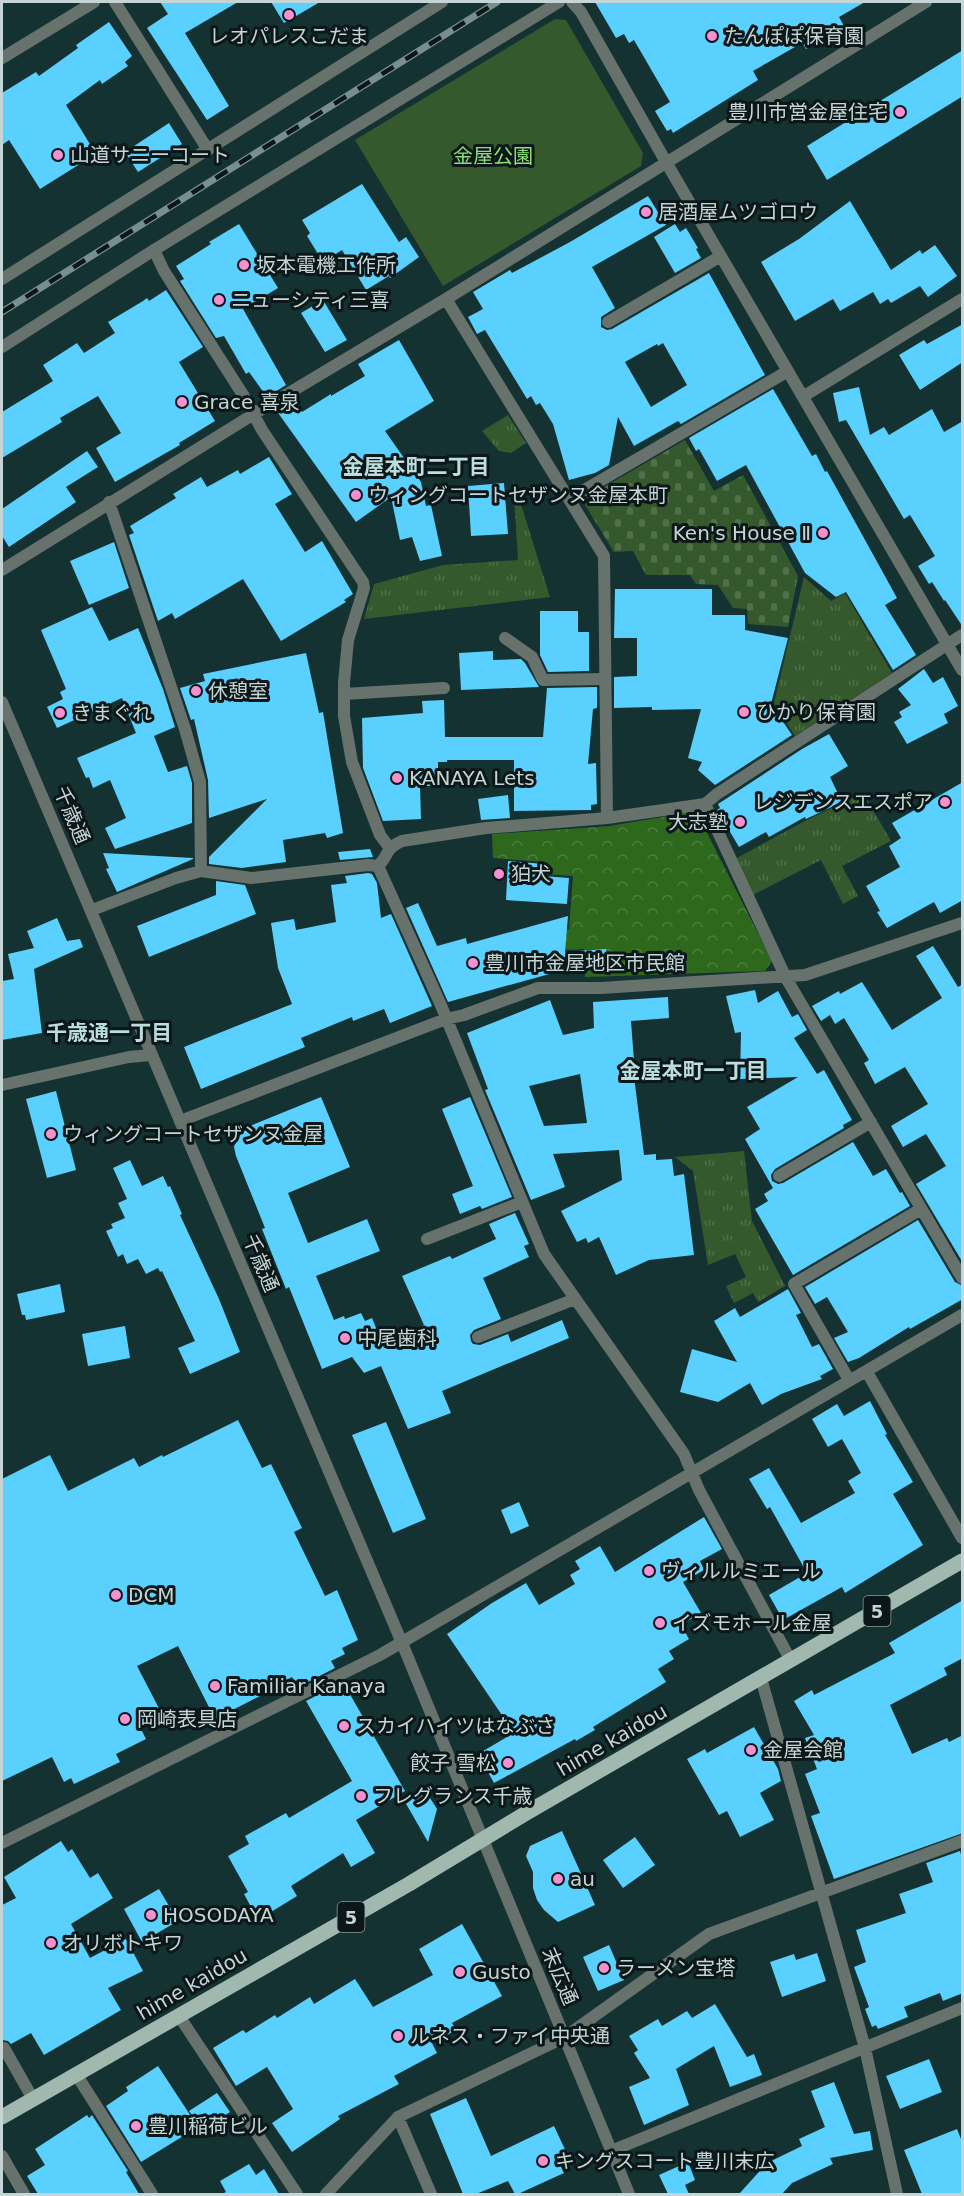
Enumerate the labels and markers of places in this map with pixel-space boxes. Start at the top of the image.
marker: レオパレスこだま [282,8,296,22]
place label: レオパレスこだま [209,24,369,48]
place label: たんぽぽ保育園 [724,24,864,48]
marker: たんぽぽ保育園 [705,29,719,43]
place label: 豊川市営金屋住宅 [728,100,888,124]
marker: 豊川市営金屋住宅 [893,105,907,119]
place label: 山道サニーコート [70,143,230,167]
marker: 山道サニーコート [51,148,65,162]
place label: 居酒屋ムツゴロウ [658,200,818,224]
marker: 居酒屋ムツゴロウ [639,205,653,219]
place label: 坂本電機工作所 [256,253,396,277]
marker: 坂本電機工作所 [237,258,251,272]
place label: ニューシティ三喜 [231,288,389,312]
marker: ニューシティ三喜 [212,293,226,307]
place label: Grace 喜泉 [194,390,300,414]
marker: Grace 喜泉 [175,395,189,409]
place label: ウィングコートセザンヌ金屋本町 [368,483,668,507]
marker: ウィングコートセザンヌ金屋本町 [349,488,363,502]
place label: Ken's House Ⅱ [673,521,811,545]
marker: Ken's House Ⅱ [816,526,830,540]
place label: 休憩室 [208,679,268,703]
marker: 休憩室 [189,684,203,698]
place label: ひかり保育園 [756,700,876,724]
place label: きまぐれ [72,701,152,725]
marker: ひかり保育園 [737,705,751,719]
marker: きまぐれ [53,706,67,720]
place label: KANAYA Lets [409,766,535,790]
marker: KANAYA Lets [390,771,404,785]
place label: レジデンスエスポア [753,790,933,814]
marker: レジデンスエスポア [938,795,952,809]
place label: 大志塾 [668,810,728,834]
marker: 大志塾 [733,815,747,829]
place label: 狛犬 [511,862,551,886]
marker: 狛犬 [492,867,506,881]
place label: 豊川市金屋地区市民館 [485,951,685,975]
marker: 豊川市金屋地区市民館 [466,956,480,970]
place label: ウィングコートセザンヌ金屋 [63,1122,323,1146]
marker: ウィングコートセザンヌ金屋 [44,1127,58,1141]
place label: 中尾歯科 [357,1326,437,1350]
marker: 中尾歯科 [338,1331,352,1345]
place label: ヴィルルミエール [661,1559,821,1583]
marker: ヴィルルミエール [642,1564,656,1578]
place label: DCM [128,1583,175,1607]
marker: DCM [109,1588,123,1602]
place label: イズモホール金屋 [672,1611,831,1635]
marker: イズモホール金屋 [653,1616,667,1630]
place label: Familiar Kanaya [227,1674,386,1698]
marker: Familiar Kanaya [208,1679,222,1693]
place label: 岡崎表具店 [137,1707,237,1731]
marker: 岡崎表具店 [118,1712,132,1726]
place label: スカイハイツはなぶさ [356,1714,555,1738]
marker: スカイハイツはなぶさ [337,1719,351,1733]
place label: 金屋会館 [763,1738,843,1762]
marker: 金屋会館 [744,1743,758,1757]
place label: 餃子 雪松 [410,1751,496,1775]
marker: 餃子 雪松 [501,1756,515,1770]
place label: フレグランス千歳 [373,1784,533,1808]
marker: フレグランス千歳 [354,1789,368,1803]
place label: au [570,1867,595,1891]
marker: au [551,1872,565,1886]
place label: HOSODAYA [163,1903,274,1927]
marker: HOSODAYA [144,1908,158,1922]
place label: オリボトキワ [63,1931,183,1955]
marker: オリボトキワ [44,1936,58,1950]
place label: ラーメン宝塔 [616,1956,735,1980]
place label: Gusto [472,1960,531,1984]
marker: ラーメン宝塔 [597,1961,611,1975]
marker: Gusto [453,1965,467,1979]
place label: ルネス・ファイ中央通 [410,2024,610,2048]
marker: ルネス・ファイ中央通 [391,2029,405,2043]
place label: 豊川稲荷ビル [148,2114,268,2138]
marker: 豊川稲荷ビル [129,2119,143,2133]
place label: キングスコート豊川末広 [555,2149,774,2173]
marker: キングスコート豊川末広 [536,2154,550,2168]

